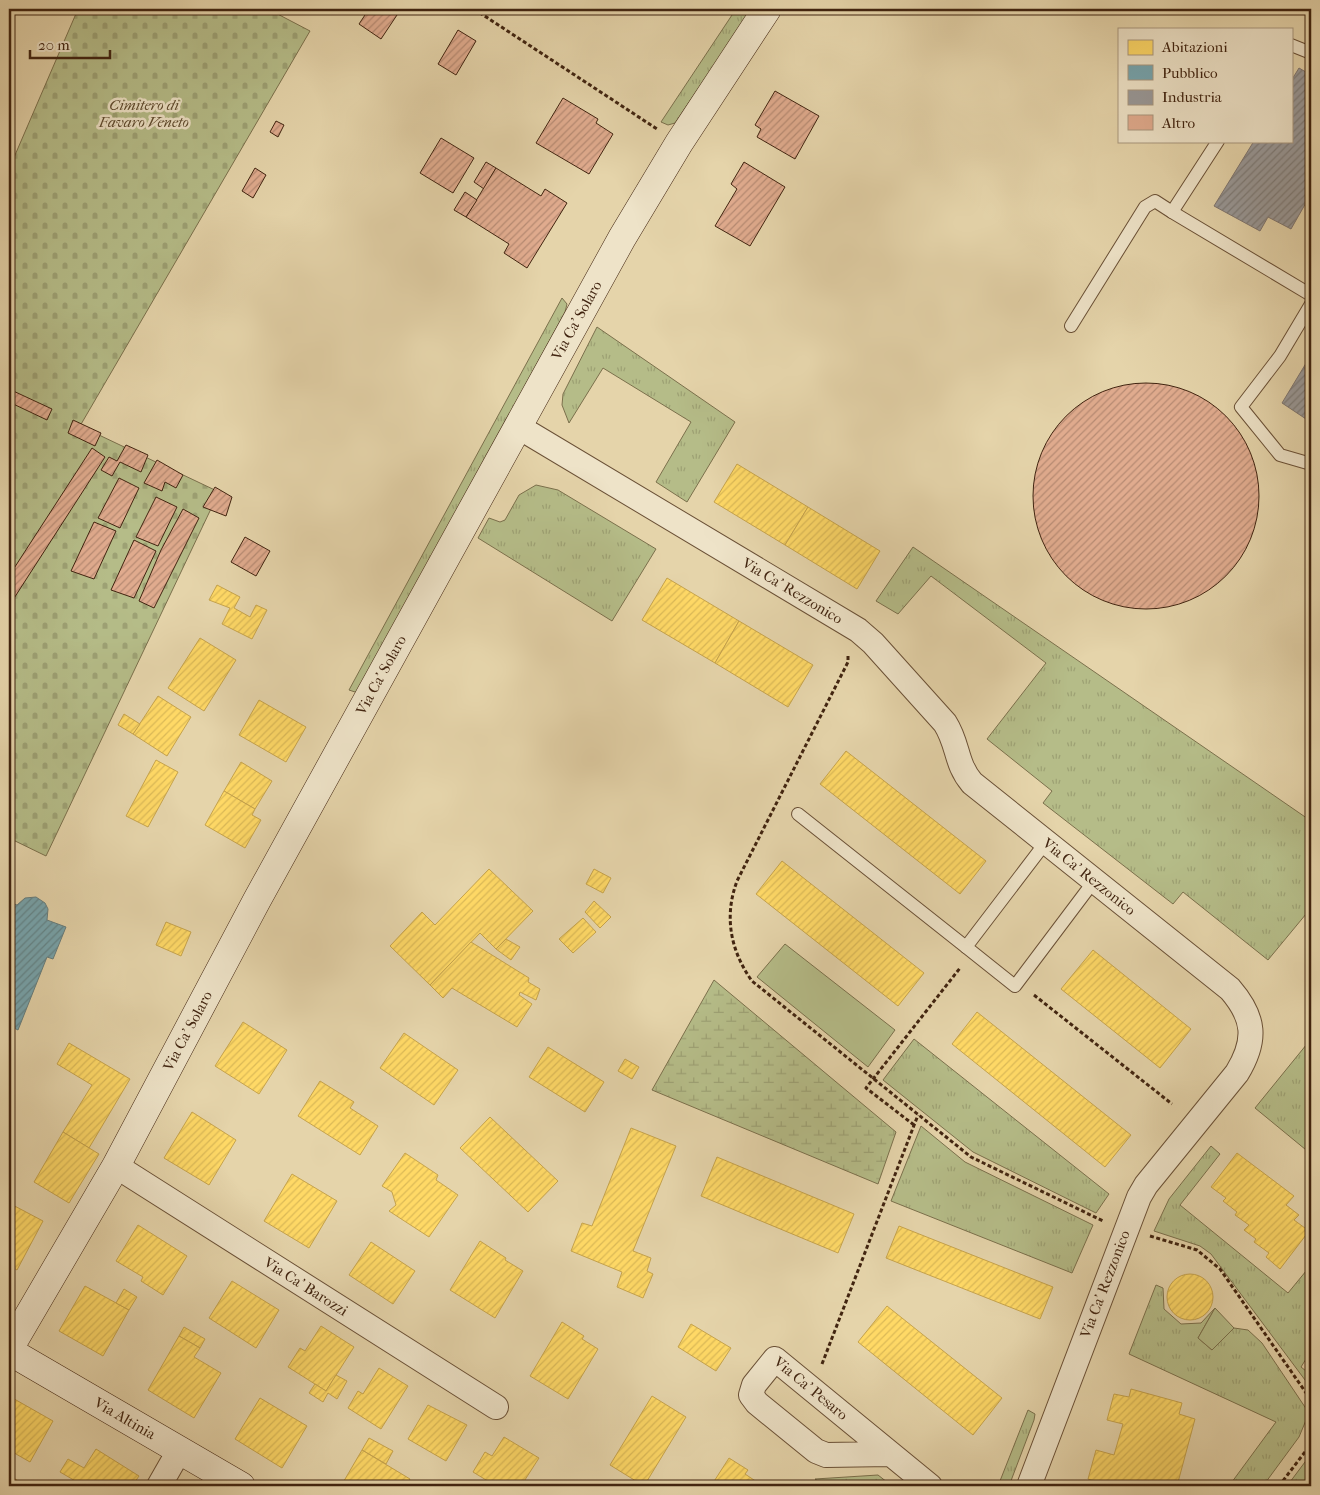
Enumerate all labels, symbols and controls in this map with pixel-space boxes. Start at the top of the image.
scale bar [30,28,110,60]
legend [1118,28,1292,142]
text: 20 m [38,36,70,54]
text: Abitazioni [1161,38,1228,56]
text: Pubblico [1162,64,1218,82]
text: Industria [1162,88,1223,106]
park label: Cimitero di Favaro Veneto [98,96,189,131]
text: Altro [1161,114,1195,132]
street label: Via Ca' Solaro [547,277,606,364]
street label: Via Ca' Rezzonico [738,553,846,628]
street label: Via Ca' Solaro [351,632,410,719]
street label: Via Ca' Rezzonico [1038,833,1140,919]
street label: Via Ca' Solaro [159,987,216,1075]
street label: Via Ca' Rezzonico [1076,1227,1134,1341]
street label: Via Ca' Barozzi [260,1253,352,1320]
street label: Via Ca' Pesaro [769,1352,852,1424]
street label: Via Altinia [90,1393,160,1444]

